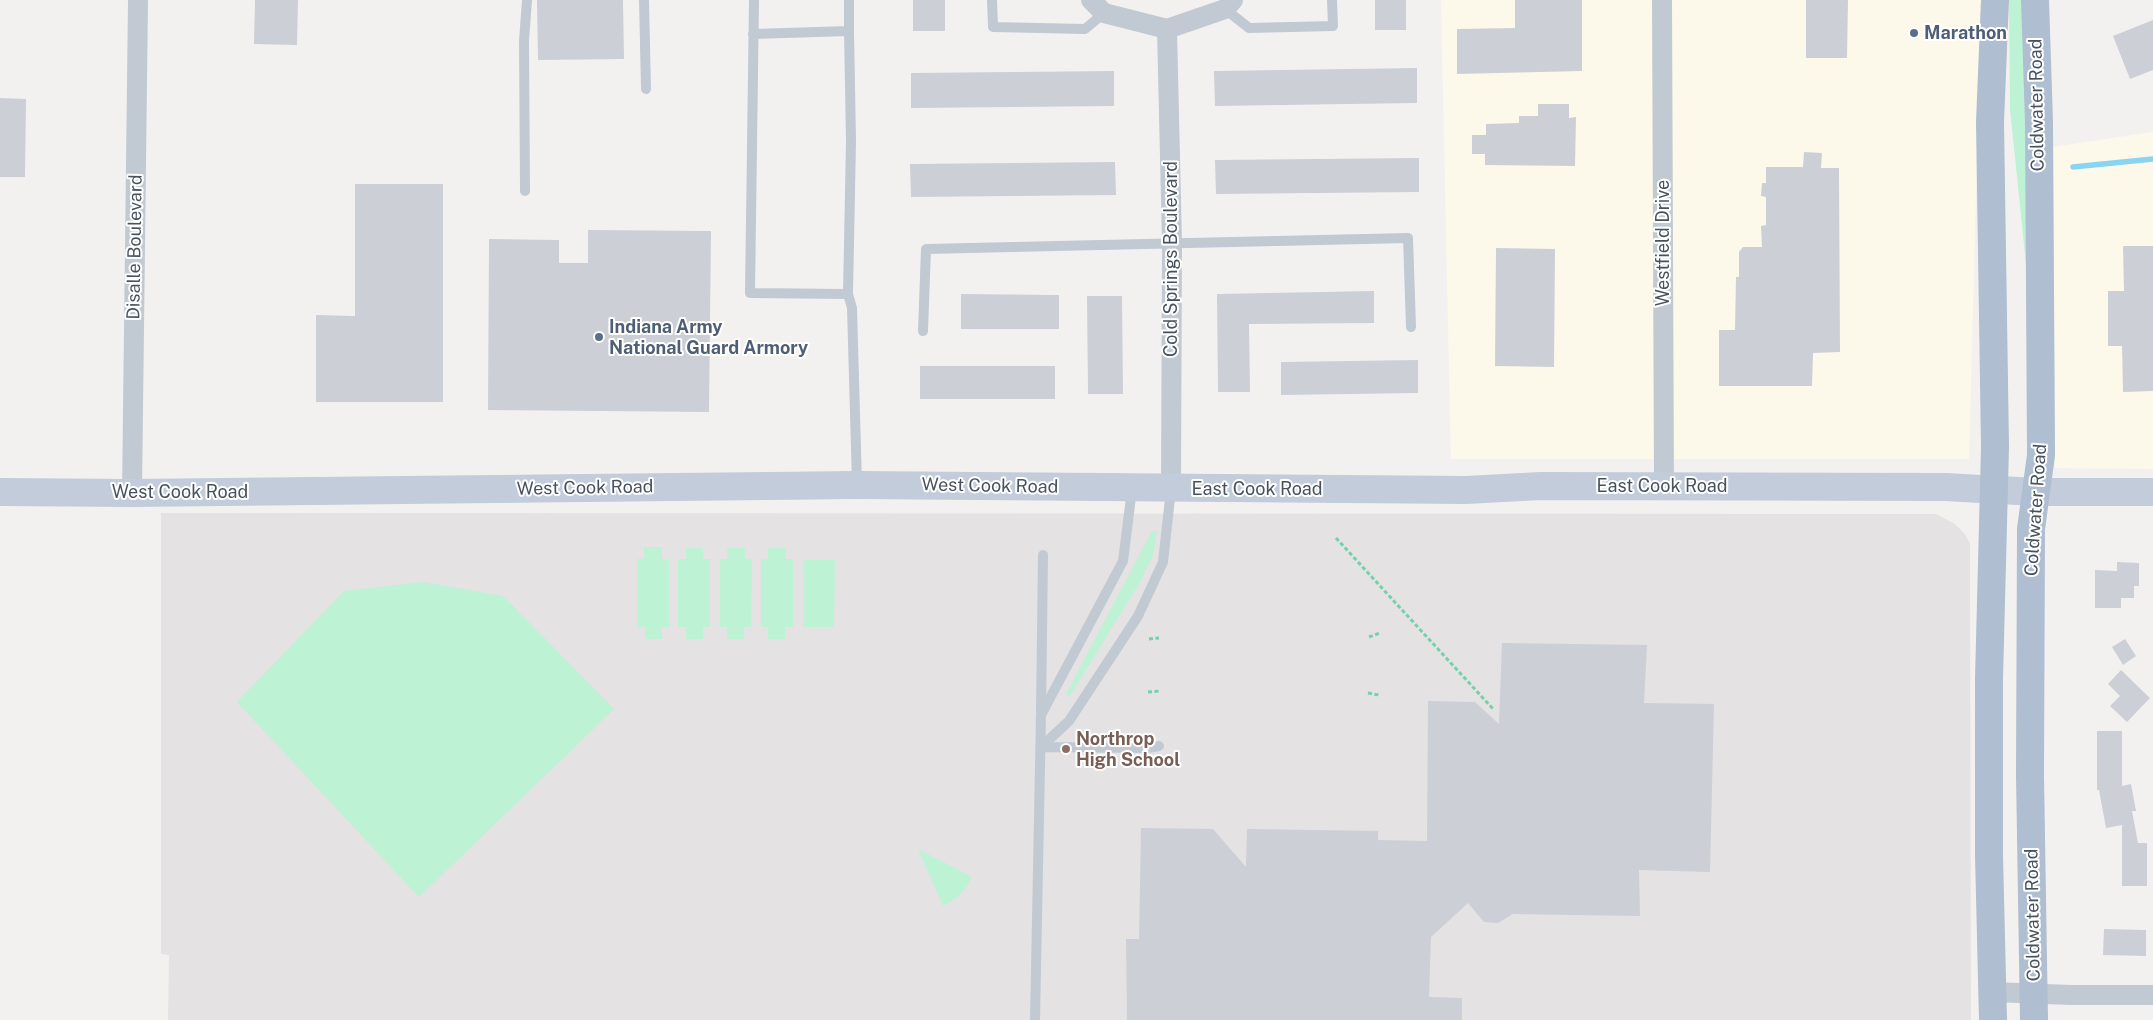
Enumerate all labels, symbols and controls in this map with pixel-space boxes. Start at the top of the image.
place label: Marathon [1924,22,2007,44]
marker: Marathon [1908,27,1920,39]
street label: Coldwater Road [2025,38,2049,172]
street label: Cold Springs Boulevard [1160,161,1182,357]
street label: Disalle Boulevard [123,174,147,320]
street label: Westfield Drive [1652,180,1674,306]
place label: Indiana Army National Guard Armory [609,316,808,358]
marker: Indiana Army National Guard Armory [593,331,605,343]
street label: Coldwater Road [2021,443,2051,577]
street label: West Cook Road [922,474,1058,498]
street label: East Cook Road [1596,475,1728,497]
street label: West Cook Road [517,476,653,500]
street label: East Cook Road [1191,478,1323,500]
street label: West Cook Road [112,481,248,503]
place label: Northrop High School [1076,728,1180,771]
marker: Northrop High School [1060,743,1072,755]
street label: Coldwater Road [2021,848,2045,982]

